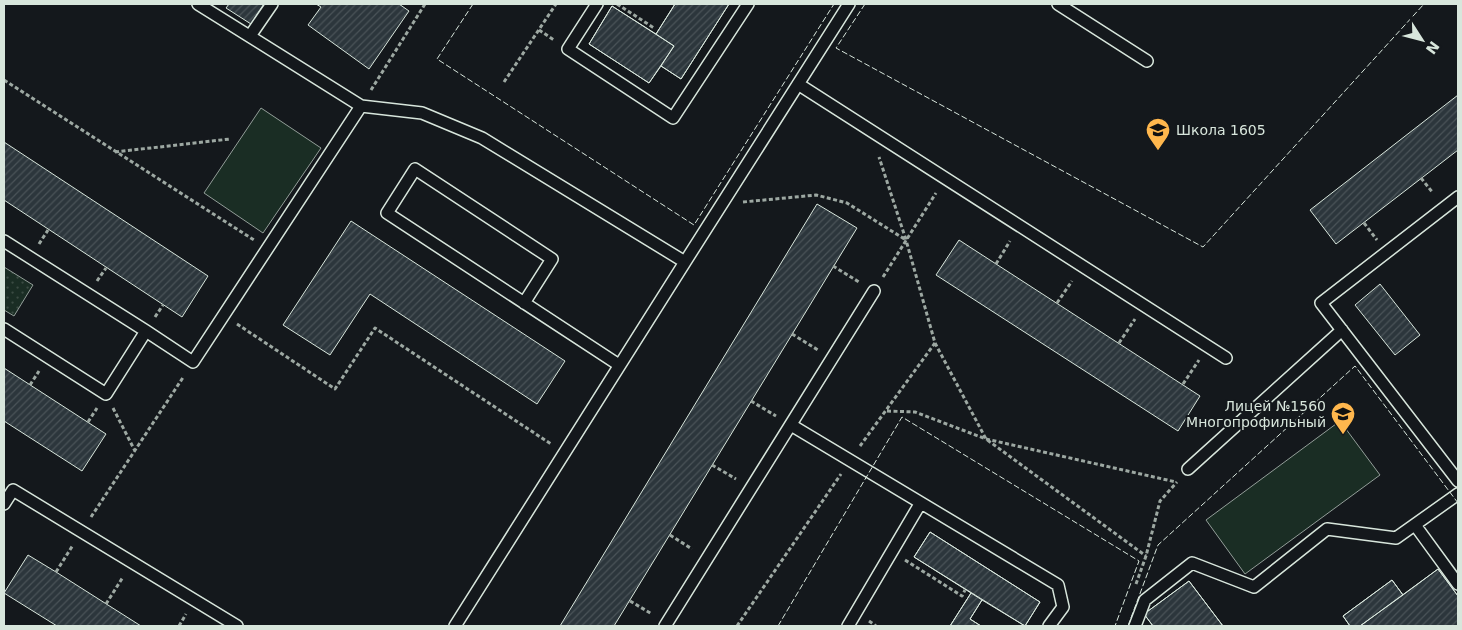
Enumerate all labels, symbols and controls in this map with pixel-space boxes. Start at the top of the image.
north arrow [1397,15,1447,65]
text: N [1423,38,1442,57]
school or university icon: Школа 1605 [1145,117,1171,151]
place label: Школа 1605 [1176,122,1266,138]
place label: Лицей №1560 Многопрофильный [1186,398,1326,430]
school or university icon: Лицей №1560 Многопрофильный [1330,401,1356,435]

